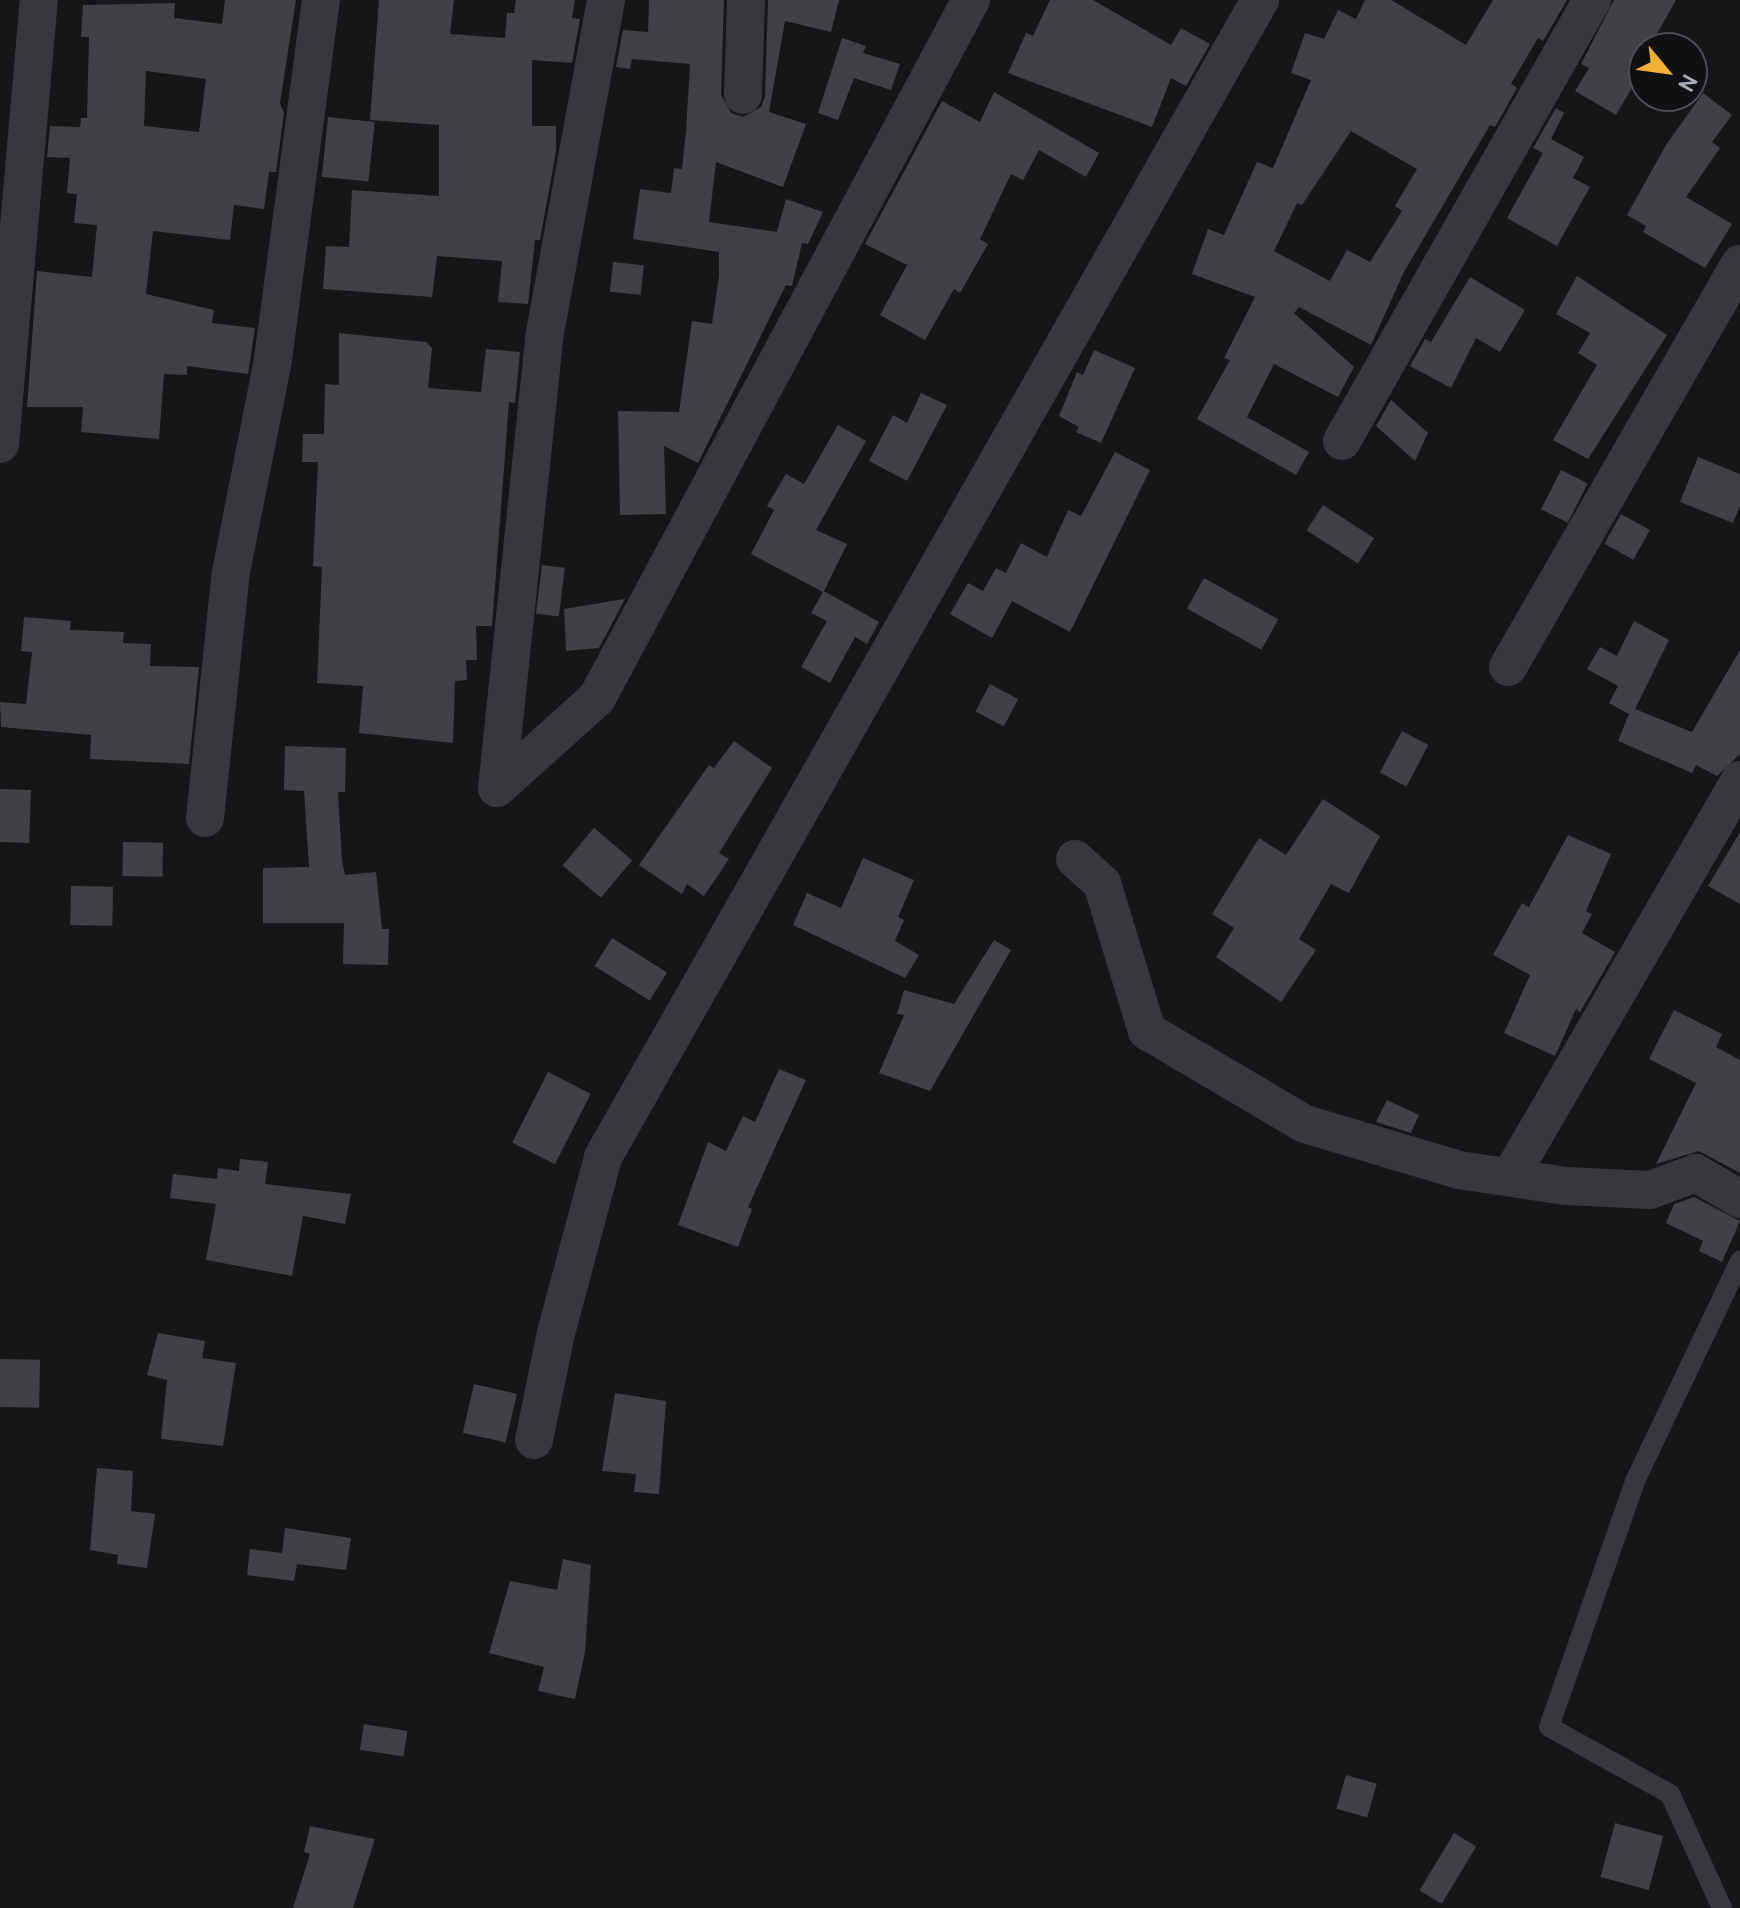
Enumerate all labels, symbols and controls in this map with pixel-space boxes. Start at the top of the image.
north arrow [1628,32,1708,112]
text: N [1672,70,1703,96]

